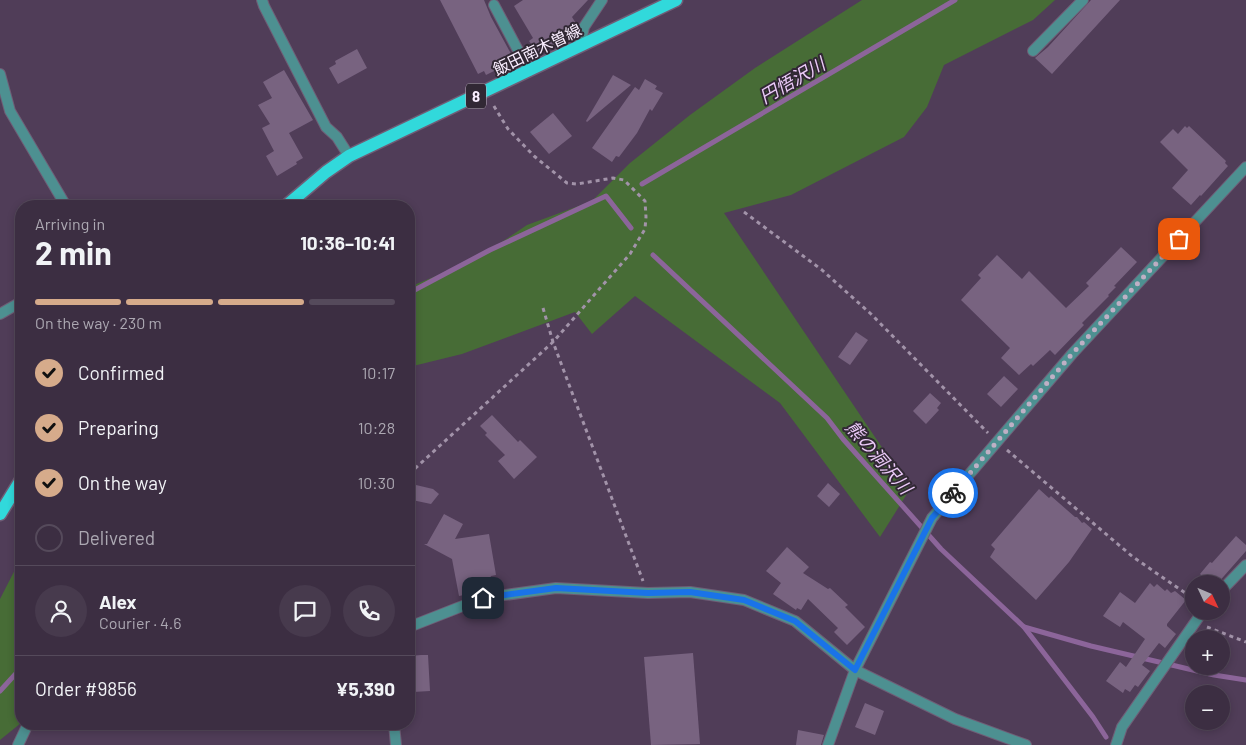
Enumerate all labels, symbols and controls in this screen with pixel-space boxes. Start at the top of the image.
street label: 飯田南木曽線 [490,19,584,79]
water label: 円悟沢川 [755,51,830,108]
road number: 8 [466,84,486,108]
text: Arriving in [35,214,105,233]
pin [1158,218,1200,260]
icon: bag [1165,225,1193,253]
text: 10:36–10:41 [300,231,395,254]
text: 2 min [35,233,112,271]
text: On the way · 230 m [35,313,162,332]
icon: check [35,359,63,387]
text: Confirmed [78,361,165,384]
text: 10:17 [362,363,395,382]
icon: check [35,414,63,442]
text: Preparing [78,416,159,439]
water label: 熊の洞沢川 [841,416,918,500]
text: 10:28 [358,418,395,437]
courier [928,468,978,518]
icon: check [35,469,63,497]
text: On the way [78,471,167,494]
text: 10:30 [358,473,395,492]
icon: bike [939,479,967,507]
text: Delivered [78,526,155,549]
north arrow [1185,575,1230,620]
map controls [1185,575,1230,730]
pin [462,577,504,619]
icon: home [469,584,497,612]
button: person [35,585,87,637]
button: chat [279,585,331,637]
button: phone [343,585,395,637]
text: Alex [99,590,137,613]
text: Courier · 4.6 [99,613,182,632]
button: + [1185,630,1230,675]
text: Order #9856 [35,677,137,700]
text: ¥5,390 [336,677,395,700]
button: − [1185,685,1230,730]

